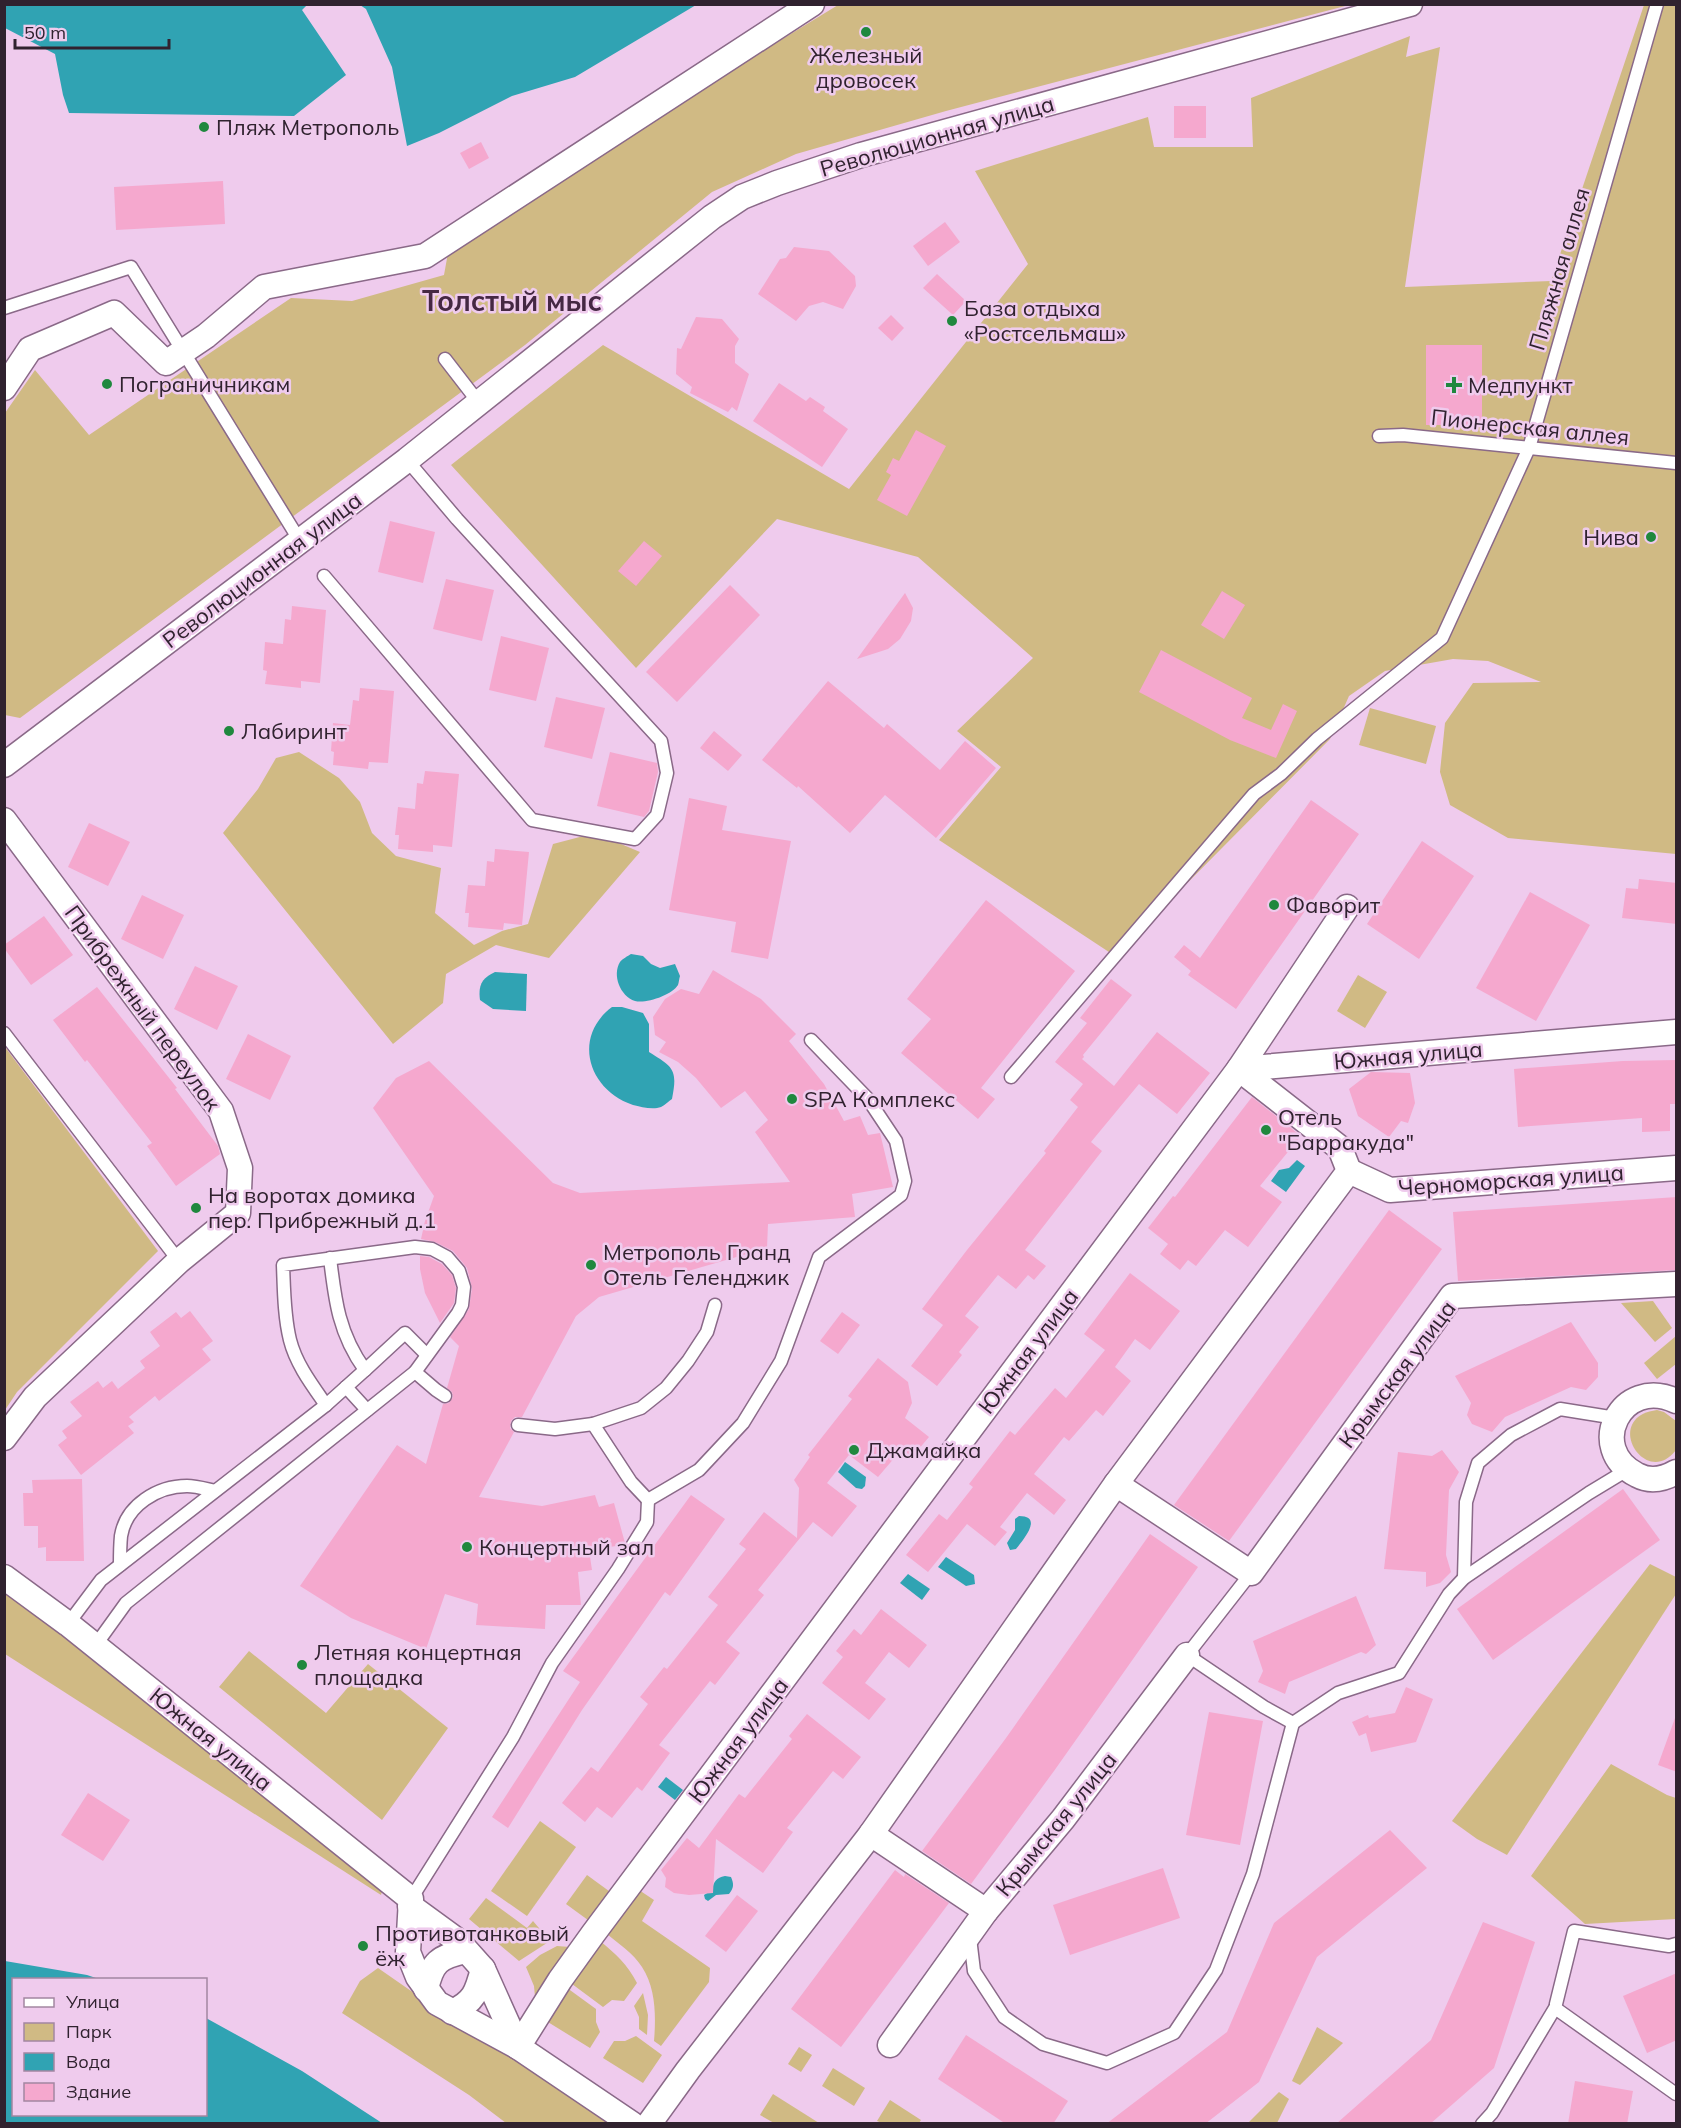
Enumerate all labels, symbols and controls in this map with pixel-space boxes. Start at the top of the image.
scale bar [15,12,170,50]
text: 50 m [24,21,66,44]
marker: Железный дровосек [859,25,873,39]
place label: Железный дровосек [810,41,922,94]
street label: Революционная улица [817,89,1057,183]
place label: Пляж Метрополь [216,113,399,141]
marker: Пляж Метрополь [197,120,211,134]
street label: Пляжная аллея [1522,185,1596,353]
district label: Толстый мыс [422,283,602,318]
place label: База отдыха «Ростсельмаш» [964,294,1126,347]
marker: База отдыха «Ростсельмаш» [945,314,959,328]
place label: Пограничникам [119,370,290,398]
place label: Медпункт [1468,371,1572,399]
marker: Медпункт [1445,376,1463,394]
marker: Пограничникам [100,377,114,391]
street label: Пионерская аллея [1429,403,1631,451]
street label: Революционная улица [157,486,367,654]
place label: Нива [1583,523,1639,551]
marker: Нива [1644,530,1658,544]
place label: Лабиринт [241,717,347,745]
marker: Лабиринт [222,724,236,738]
place label: Фаворит [1286,891,1380,919]
marker: Фаворит [1267,898,1281,912]
street label: Прибрежный переулок [59,900,227,1116]
street label: Южная улица [1332,1035,1484,1075]
place label: SPA Комплекс [804,1085,955,1113]
marker: SPA Комплекс [785,1092,799,1106]
place label: Отель "Барракуда" [1278,1103,1414,1156]
marker: Отель "Барракуда" [1259,1123,1273,1137]
street label: Черноморская улица [1397,1158,1625,1202]
place label: На воротах домика пер. Прибрежный д.1 [208,1181,437,1234]
marker: На воротах домика пер. Прибрежный д.1 [189,1201,203,1215]
place label: Метрополь Гранд Отель Геленджик [603,1238,791,1291]
marker: Метрополь Гранд Отель Геленджик [584,1258,598,1272]
street label: Южная улица [972,1283,1084,1419]
street label: Крымская улица [1332,1295,1462,1453]
place label: Джамайка [866,1436,981,1464]
marker: Джамайка [847,1443,861,1457]
place label: Концертный зал [479,1533,654,1561]
marker: Концертный зал [460,1540,474,1554]
place label: Летняя концертная площадка [314,1638,522,1691]
marker: Летняя концертная площадка [295,1658,309,1672]
street label: Южная улица [682,1672,794,1808]
street label: Южная улица [144,1681,278,1797]
street label: Крымская улица [989,1746,1123,1902]
place label: Противотанковый ёж [375,1919,569,1972]
marker: Противотанковый ёж [356,1939,370,1953]
legend [12,1978,207,2116]
text: Улица [65,1990,120,2013]
text: Парк [66,2020,112,2043]
text: Вода [66,2050,111,2073]
text: Здание [66,2080,131,2103]

